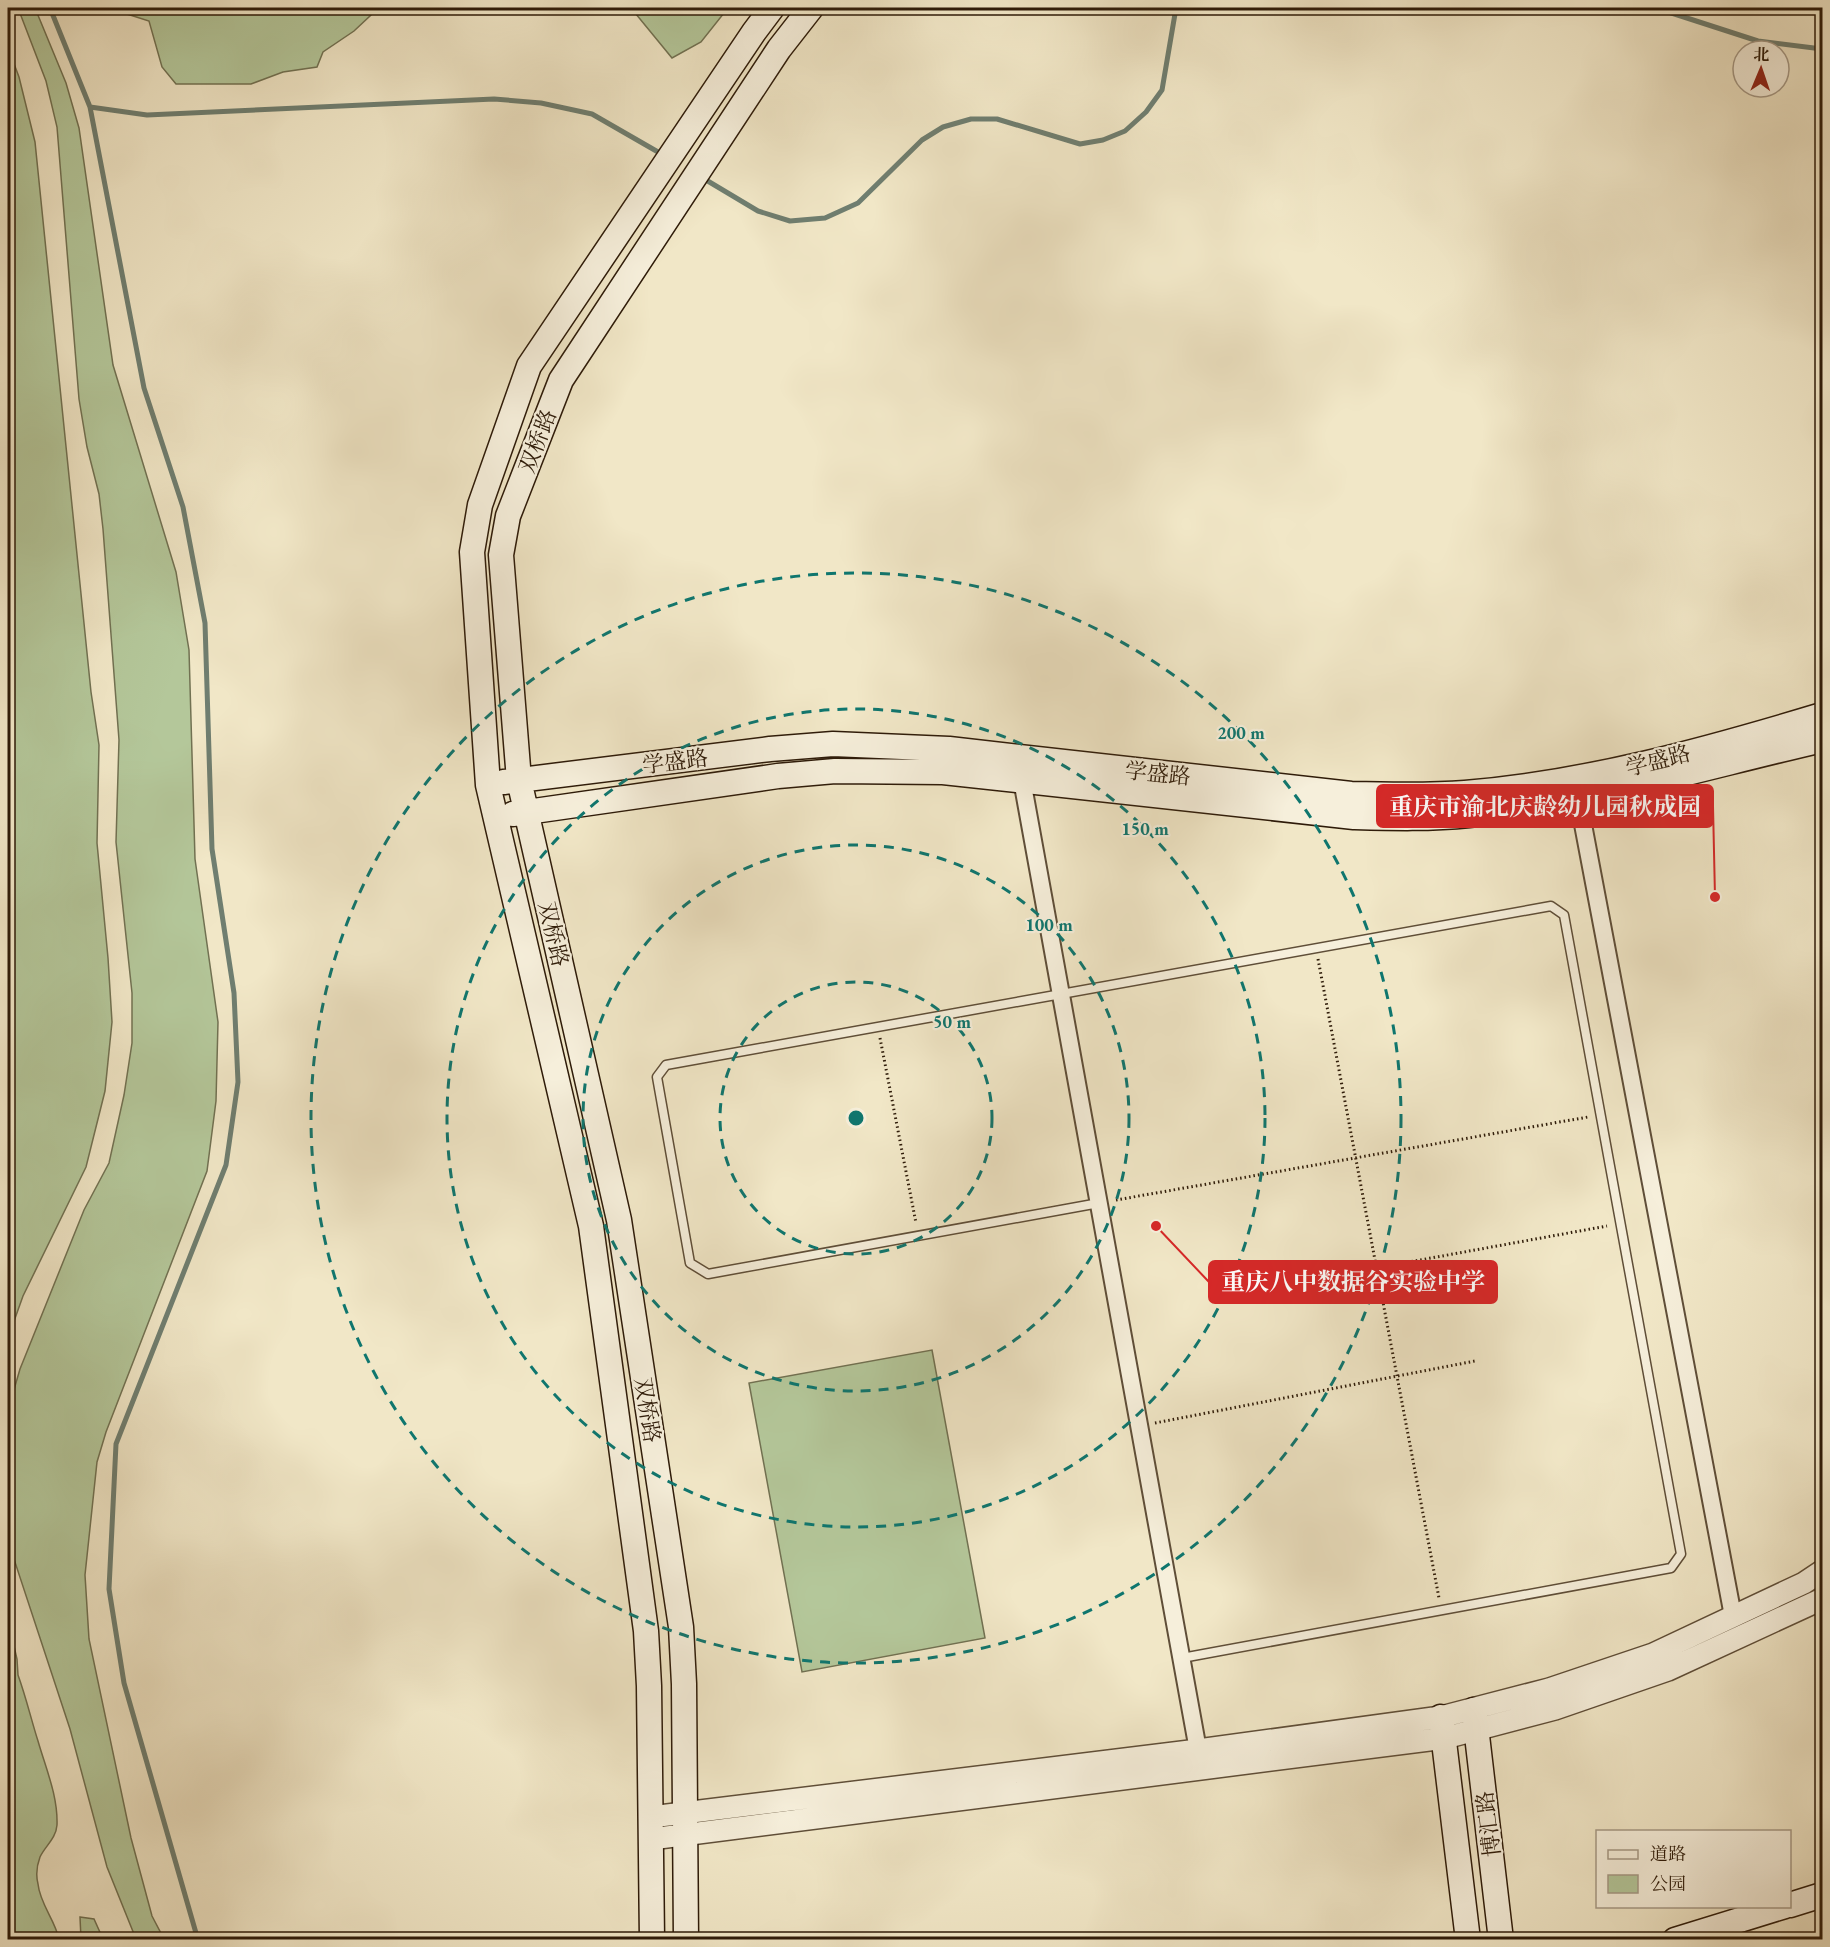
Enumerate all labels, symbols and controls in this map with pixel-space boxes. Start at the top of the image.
north arrow [1731,39,1791,99]
text: 北 [1753,44,1770,65]
street label: 双桥路 [512,405,563,477]
text: 200 m [1217,721,1265,744]
street label: 学盛路 [1623,738,1694,783]
street label: 学盛路 [641,743,710,780]
street label: 学盛路 [1124,756,1192,791]
callout: 重庆市渝北庆龄幼儿园秋成园 [1377,785,1713,827]
text: 重庆市渝北庆龄幼儿园秋成园 [1389,791,1701,822]
text: 150 m [1121,817,1169,840]
street label: 双桥路 [532,899,575,970]
text: 100 m [1025,913,1073,936]
text: 50 m [933,1010,971,1033]
centre of rings [846,1108,866,1128]
callout: 重庆八中数据谷实验中学 [1209,1261,1497,1303]
text: 重庆八中数据谷实验中学 [1221,1266,1485,1297]
street label: 双桥路 [628,1375,667,1445]
street label: 博汇路 [1470,1789,1507,1858]
legend [1596,1830,1791,1908]
text: 道路 [1650,1842,1686,1865]
text: 公园 [1650,1872,1686,1895]

